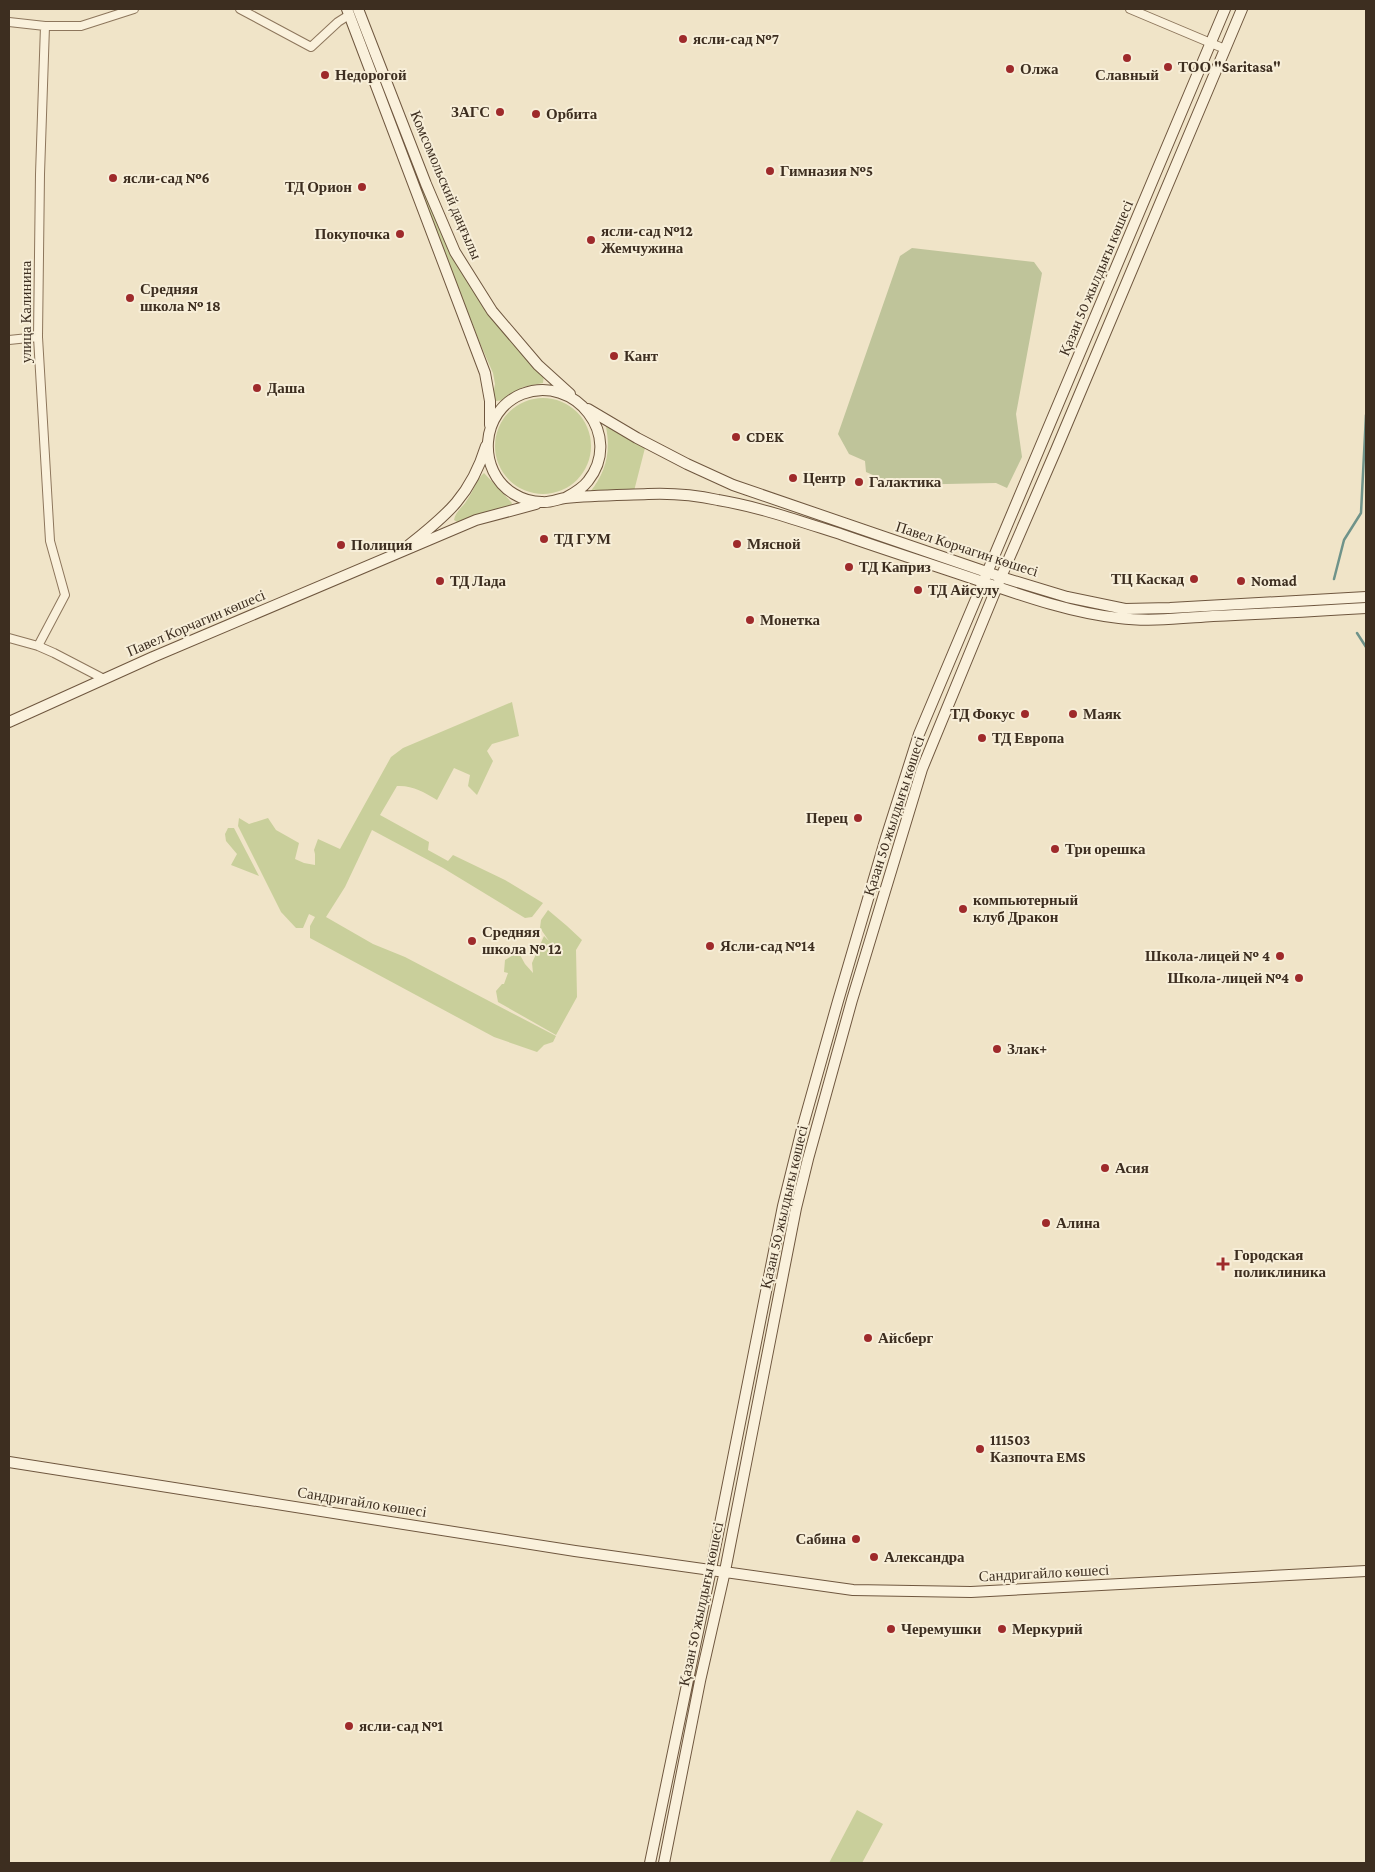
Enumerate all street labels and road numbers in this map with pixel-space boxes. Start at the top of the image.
street label: Комсомольский даңғылы [407,108,485,262]
street label: Қазан 50 жылдығы көшесі [1056,198,1136,358]
street label: улица Калинина [18,260,34,363]
street label: Павел Корчагин көшесі [894,518,1040,580]
street label: Павел Корчагин көшесі [124,587,268,659]
street label: Қазан 50 жылдығы көшесі [861,734,927,898]
street label: Қазан 50 жылдығы көшесі [757,1124,811,1290]
street label: Сандригайло көшесі [296,1484,428,1520]
street label: Қазан 50 жылдығы көшесі [676,1520,726,1688]
street label: Сандригайло көшесі [978,1562,1110,1584]

